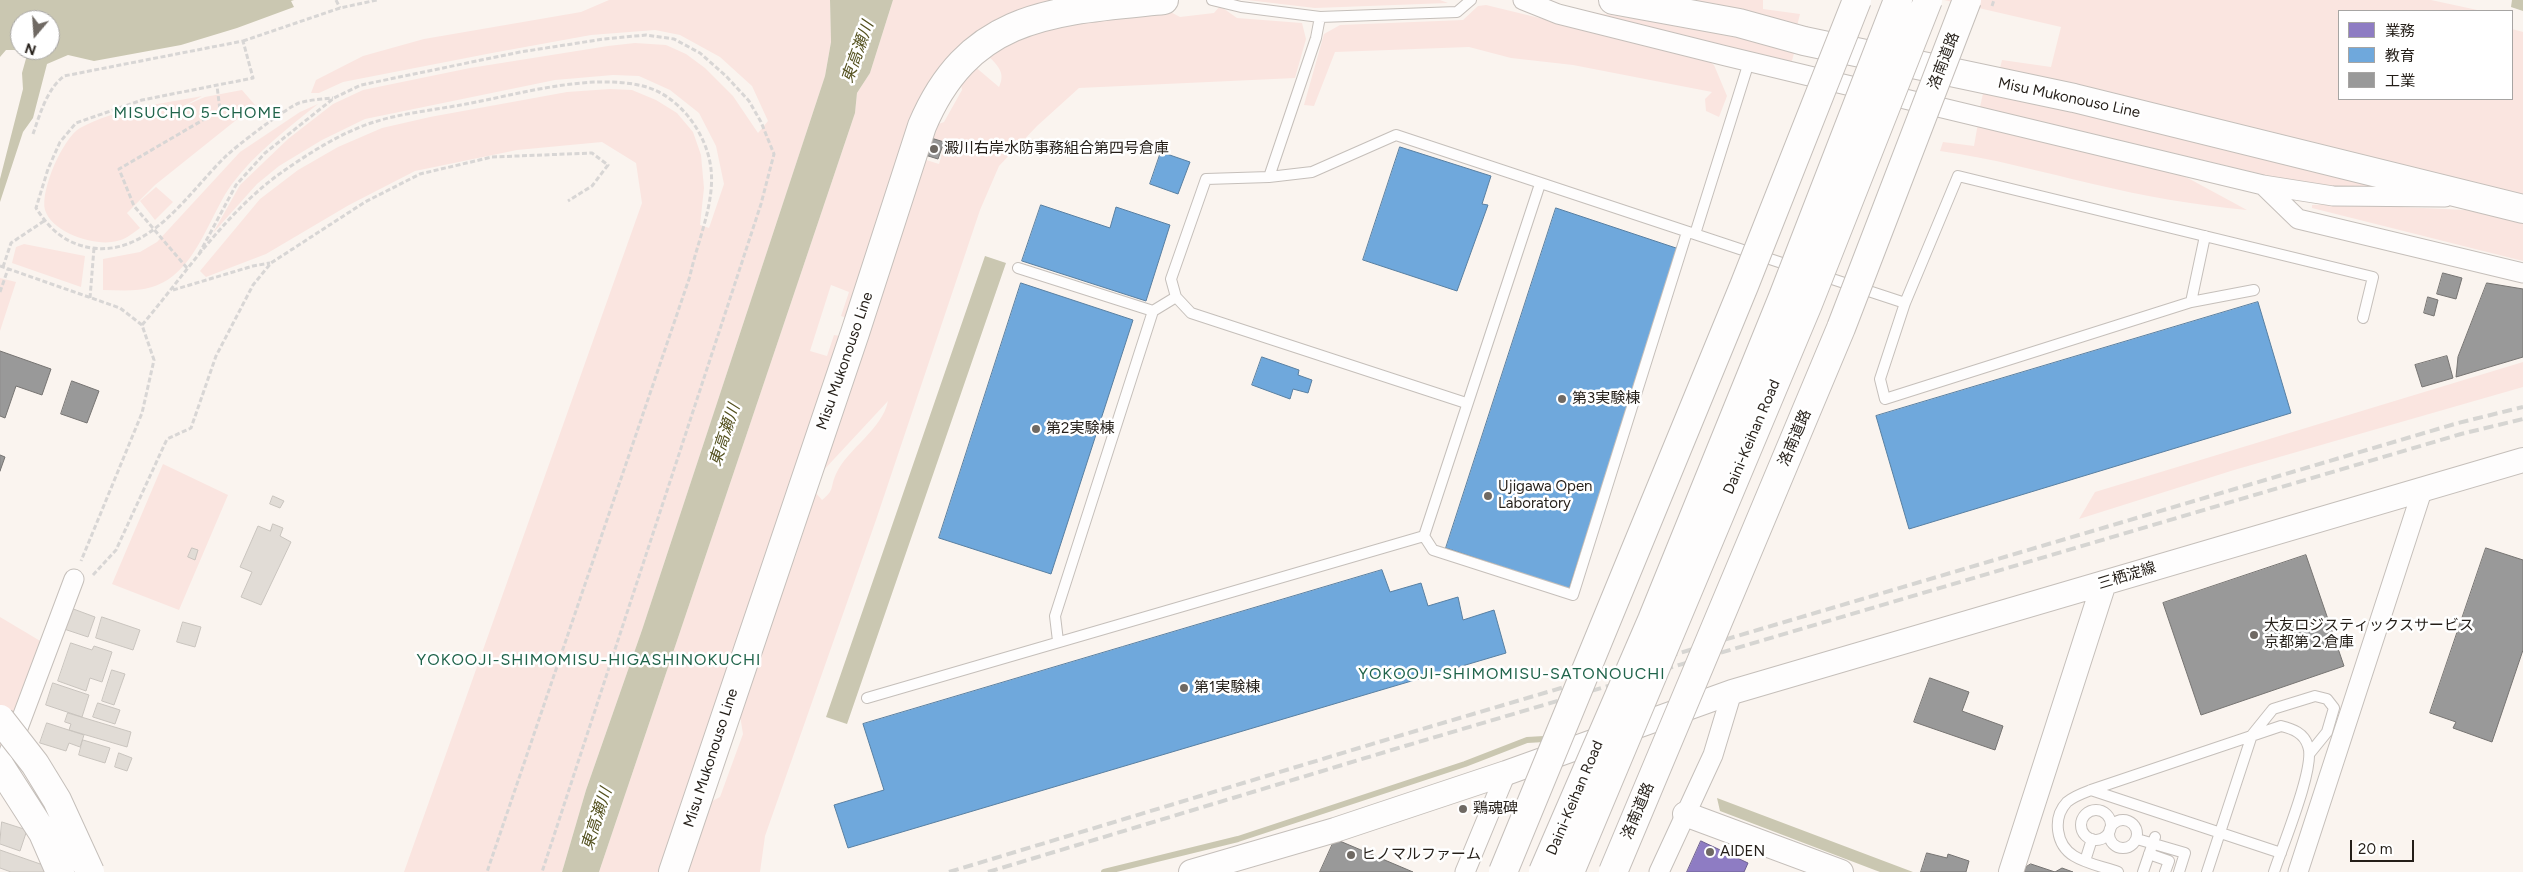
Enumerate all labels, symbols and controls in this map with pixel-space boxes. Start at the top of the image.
north arrow [10,10,60,60]
legend [2338,10,2513,100]
water label: 東高瀬川 [838,19,878,85]
text: 業務 [2385,22,2415,40]
street label: 洛南道路 [1925,30,1963,92]
text: N [23,39,38,59]
text: 教育 [2385,47,2415,65]
text: 工業 [2385,72,2415,90]
street label: Misu Mukonouso Line [1996,74,2142,122]
district label: MISUCHO 5-CHOME [112,103,284,123]
place label: 澱川右岸水防事務組合第四号倉庫 [944,140,1169,158]
marker: 澱川右岸水防事務組合第四号倉庫 [928,143,940,155]
street label: Misu Mukonouso Line [813,290,877,432]
street label: Daini-Keihan Road [1720,377,1784,497]
place label: 第3実験棟 [1572,390,1640,408]
marker: 第3実験棟 [1556,393,1568,405]
water label: 東高瀬川 [706,402,744,468]
street label: 洛南道路 [1775,407,1815,469]
place label: 第2実験棟 [1046,420,1114,438]
marker: 第2実験棟 [1030,423,1042,435]
place label: Ujigawa Open Laboratory [1498,478,1592,513]
marker: Ujigawa Open Laboratory [1482,490,1494,502]
street label: 三栖淀線 [2096,559,2158,593]
place label: 大友ロジスティックスサービス 京都第２倉庫 [2264,617,2474,652]
marker: 大友ロジスティックスサービス 京都第２倉庫 [2248,629,2260,641]
district label: YOKOOJI-SHIMOMISU-HIGASHINOKUCHI [413,650,765,670]
district label: YOKOOJI-SHIMOMISU-SATONOUCHI [1355,664,1669,684]
place label: 第1実験棟 [1194,679,1260,697]
marker: 第1実験棟 [1178,682,1190,694]
street label: Misu Mukonouso Line [680,686,742,830]
street label: Daini-Keihan Road [1543,738,1607,858]
street label: 洛南道路 [1618,780,1658,842]
water label: 東高瀬川 [578,786,616,852]
place label: 鶏魂碑 [1473,800,1518,818]
marker: 鶏魂碑 [1457,803,1469,815]
scale bar [2353,830,2417,862]
text: 20 m [2358,840,2392,858]
place label: AIDEN [1720,843,1765,861]
place label: ヒノマルファーム [1361,846,1481,864]
marker: AIDEN [1704,846,1716,858]
marker: ヒノマルファーム [1345,849,1357,861]

